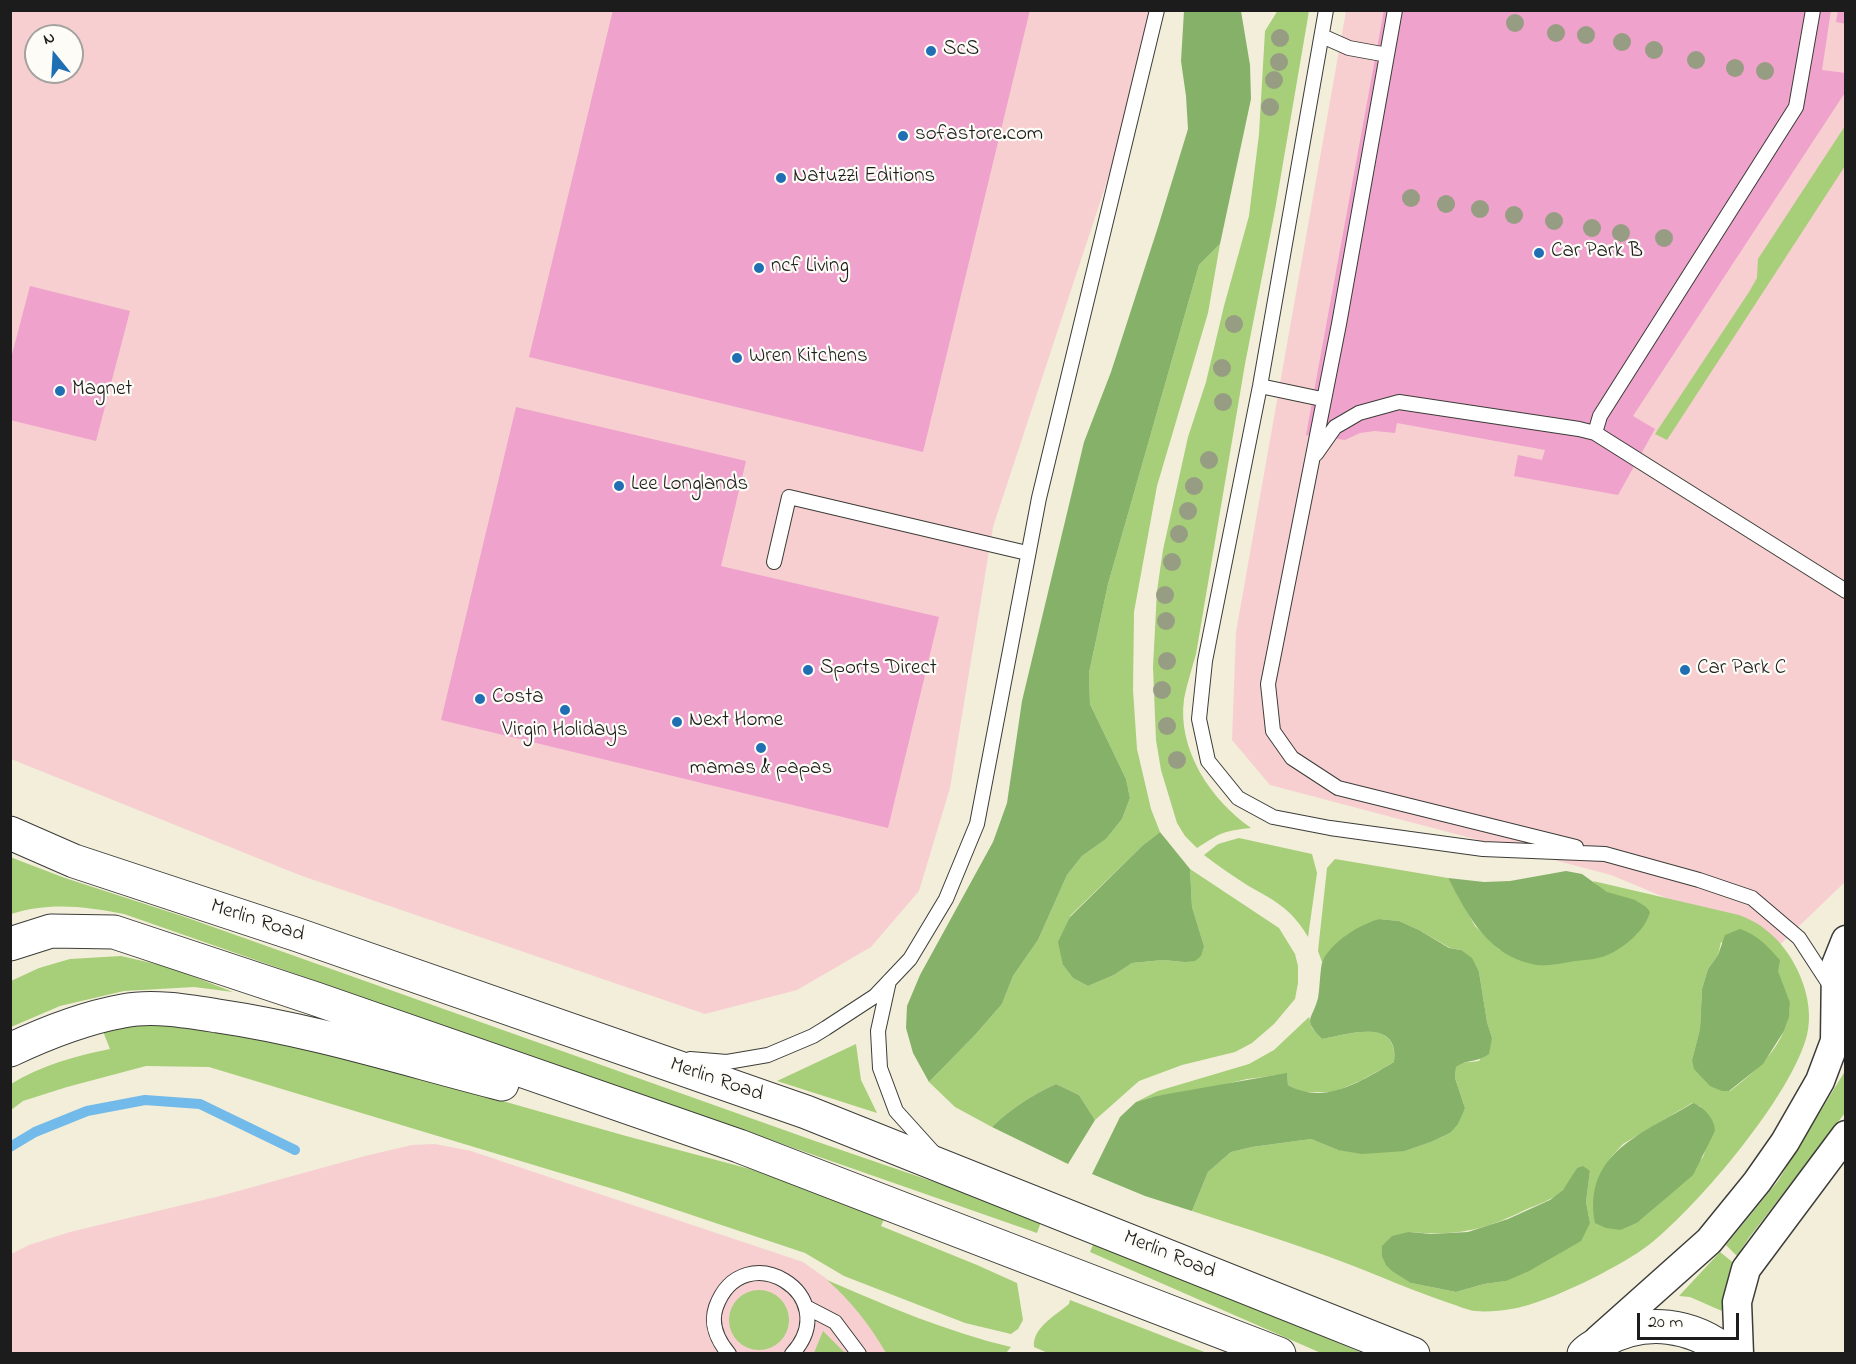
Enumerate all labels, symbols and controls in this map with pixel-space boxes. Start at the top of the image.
north arrow [24,24,84,84]
text: N [40,26,58,52]
place label: ScS [943,38,979,64]
marker: ScS [924,44,938,58]
place label: sofastore.com [915,123,1043,149]
marker: sofastore.com [896,129,910,143]
place label: Natuzzi Editions [793,165,935,191]
marker: Natuzzi Editions [774,171,788,185]
place label: Car Park B [1551,240,1643,266]
marker: Car Park B [1532,246,1546,260]
place label: ncf Living [771,255,849,281]
marker: ncf Living [752,261,766,275]
place label: Wren Kitchens [749,345,868,371]
marker: Wren Kitchens [730,351,744,365]
place label: Magnet [72,378,132,404]
marker: Magnet [53,384,67,398]
place label: Lee Longlands [631,473,748,499]
marker: Lee Longlands [612,479,626,493]
place label: Sports Direct [820,657,937,683]
place label: Car Park C [1697,657,1786,683]
marker: Sports Direct [801,663,815,677]
marker: Car Park C [1678,663,1692,677]
place label: Costa [492,686,544,712]
marker: Costa [473,692,487,706]
marker: Virgin Holidays [558,703,572,717]
place label: Next Home [689,709,783,735]
marker: Next Home [670,715,684,729]
place label: Virgin Holidays [502,719,628,745]
marker: mamas & papas [754,741,768,755]
place label: mamas & papas [690,757,832,783]
street label: Merlin Road [207,895,307,949]
street label: Merlin Road [666,1053,766,1109]
street label: Merlin Road [1119,1226,1219,1286]
scale bar [1640,1301,1742,1339]
text: 20 m [1648,1310,1683,1336]

